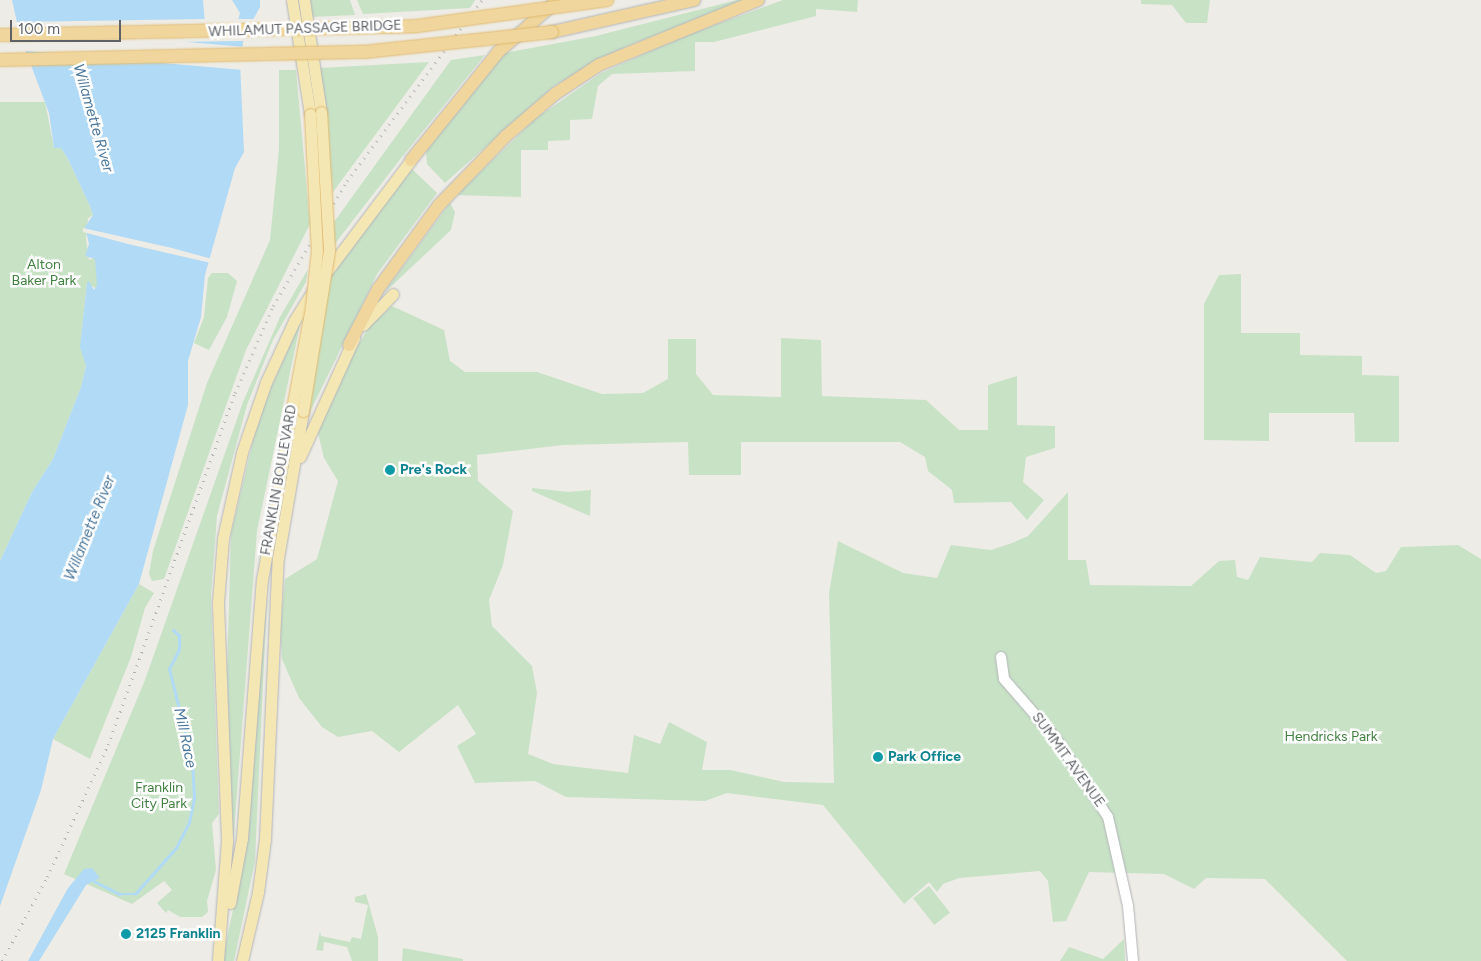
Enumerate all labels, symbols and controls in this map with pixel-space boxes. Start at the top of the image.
scale bar [12,10,124,42]
street label: WHILAMUT PASSAGE BRIDGE [208,17,402,41]
text: 100 m [18,20,60,38]
water label: Willamette River [69,62,117,174]
park label: Alton Baker Park [12,257,76,290]
street label: FRANKLIN BOULEVARD [257,403,301,557]
place label: Pre's Rock [400,462,467,478]
marker: Pre's Rock [384,464,396,476]
water label: Willamette River [61,473,119,583]
water label: Mill Race [170,706,200,770]
street label: SUMMIT AVENUE [1028,709,1108,811]
park label: Hendricks Park [1284,729,1378,745]
place label: Park Office [888,749,961,765]
marker: Park Office [872,751,884,763]
park label: Franklin City Park [131,780,187,812]
place label: 2125 Franklin [136,926,221,942]
marker: 2125 Franklin [120,928,132,940]

